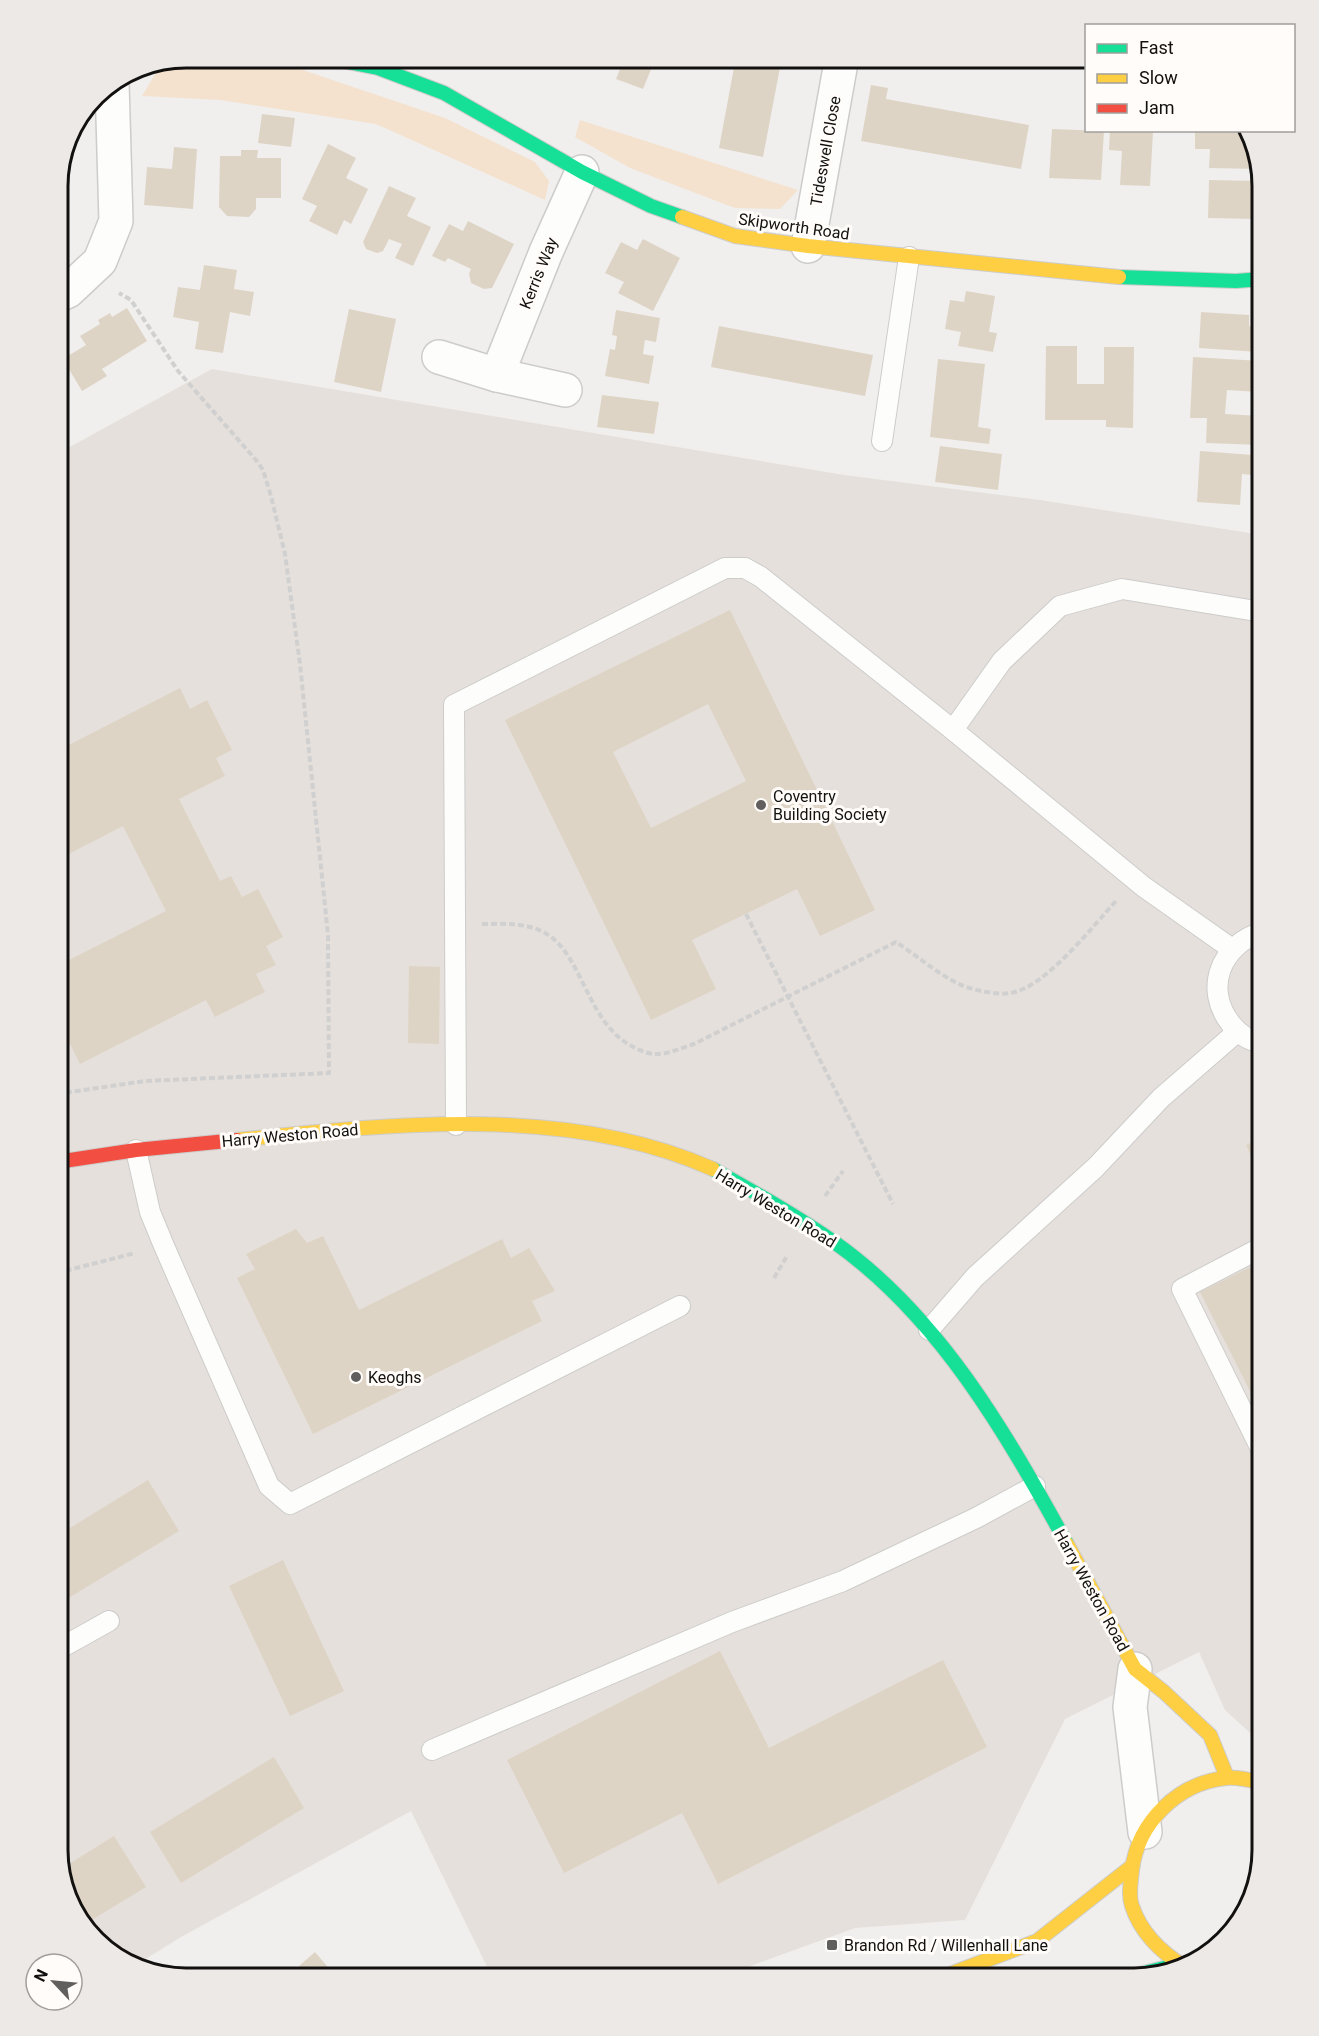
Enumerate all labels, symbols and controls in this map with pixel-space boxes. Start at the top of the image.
legend [1085,24,1295,132]
text: Fast [1139,37,1174,58]
text: Slow [1139,67,1178,88]
street label: Tideswell Close [806,94,845,208]
text: Jam [1139,97,1175,118]
street label: Skipworth Road [737,209,851,244]
street label: Kerris Way [516,234,562,312]
place label: Coventry Building Society [773,787,887,824]
marker: Coventry Building Society [754,798,768,812]
street label: Harry Weston Road [221,1120,359,1151]
street label: Harry Weston Road [712,1165,839,1252]
place label: Keoghs [368,1368,422,1387]
marker: Keoghs [349,1370,363,1384]
street label: Harry Weston Road [1050,1526,1133,1655]
place label: Brandon Rd / Willenhall Lane [844,1936,1048,1955]
marker: Brandon Rd / Willenhall Lane [825,1938,839,1952]
north arrow [24,1952,84,2012]
text: N [30,1966,52,1985]

